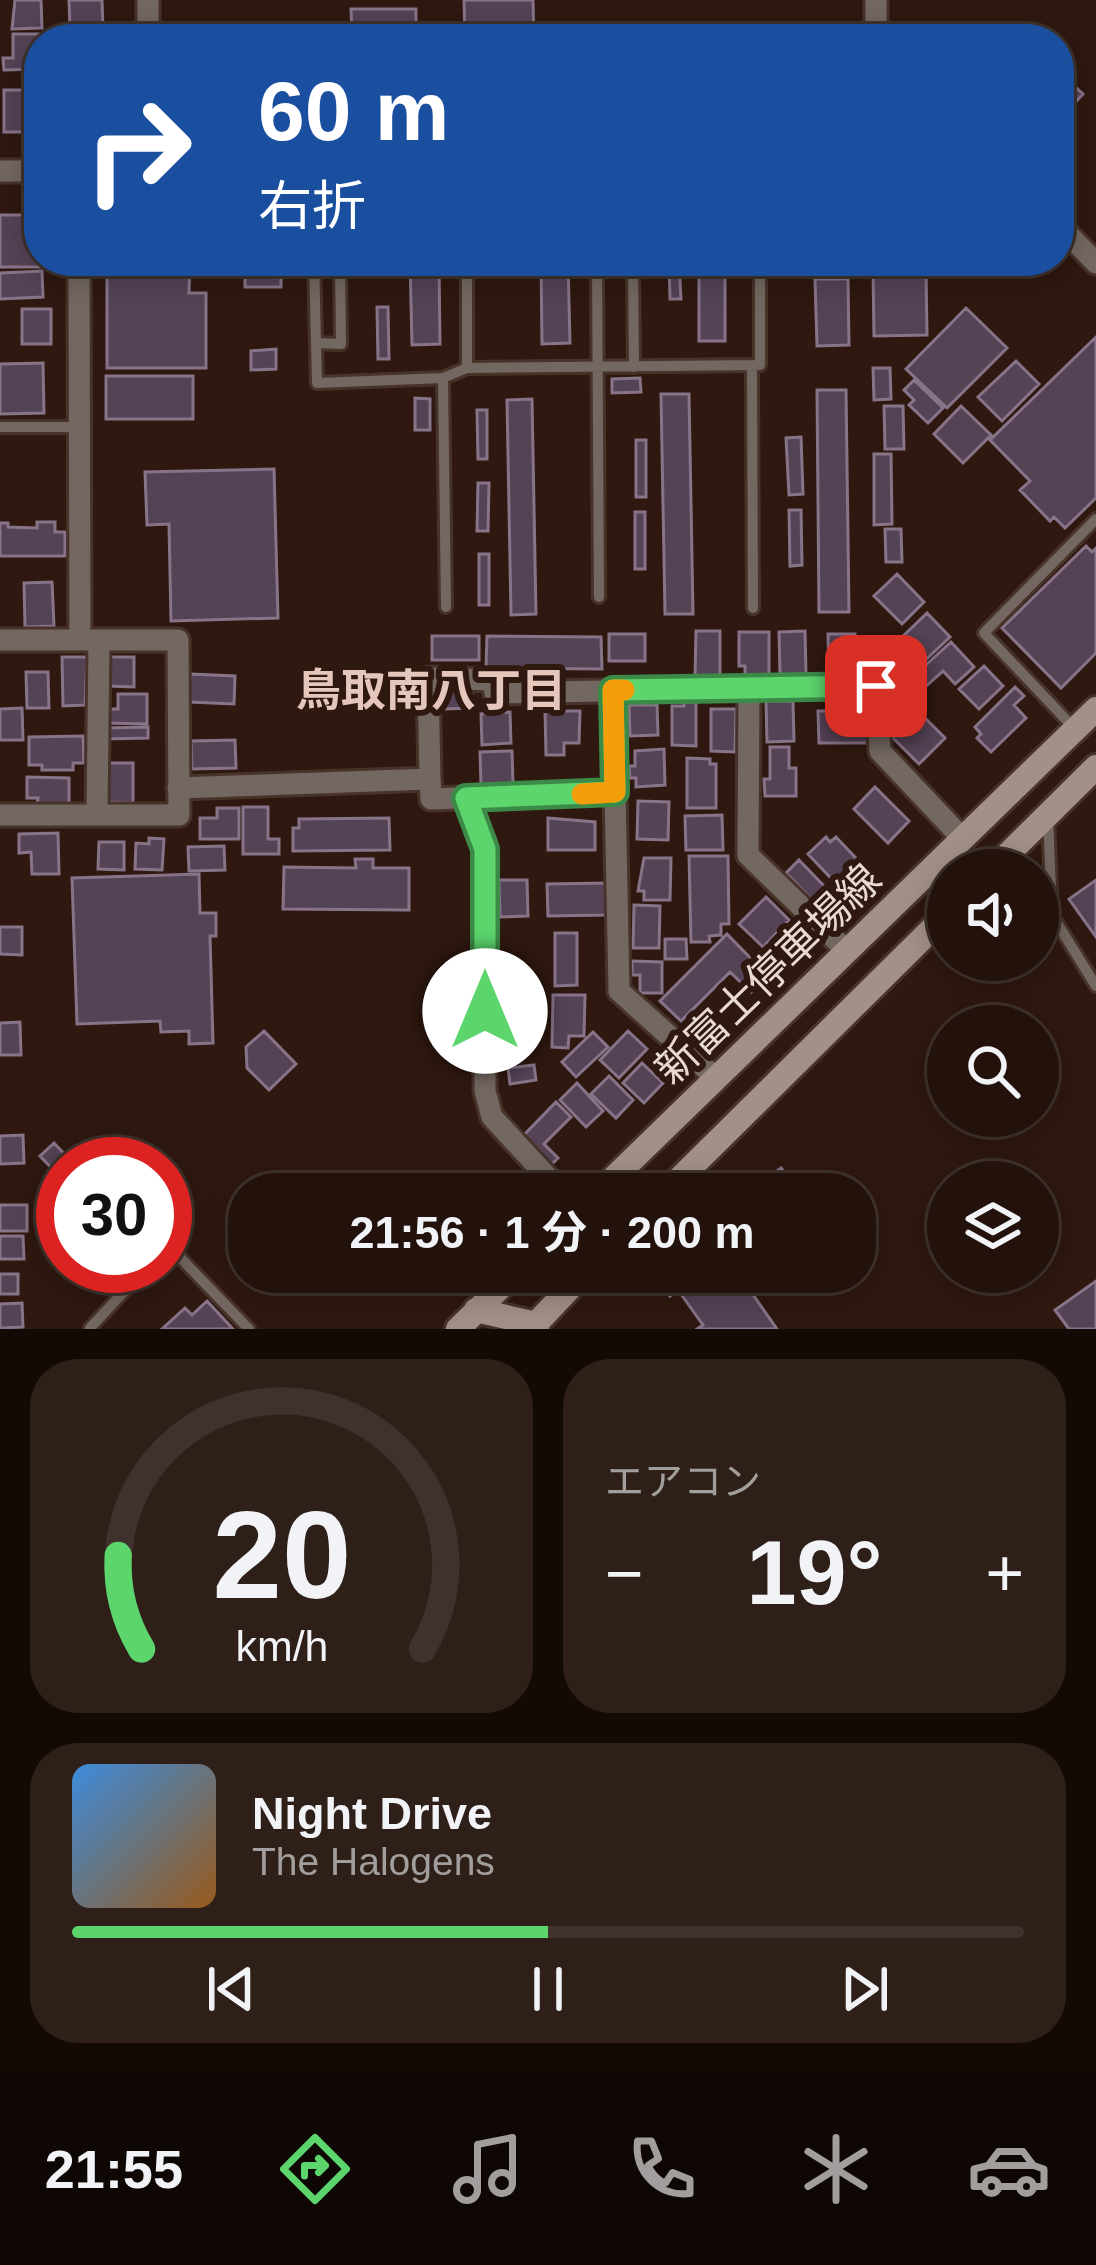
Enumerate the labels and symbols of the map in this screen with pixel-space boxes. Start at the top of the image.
pin [825,635,927,737]
district label: 鳥取南八丁目 [296,665,566,716]
street label: 新富士停車場線 [646,855,890,1093]
position arrow [422,948,548,1074]
speed limit sign: 30 [36,1137,192,1293]

